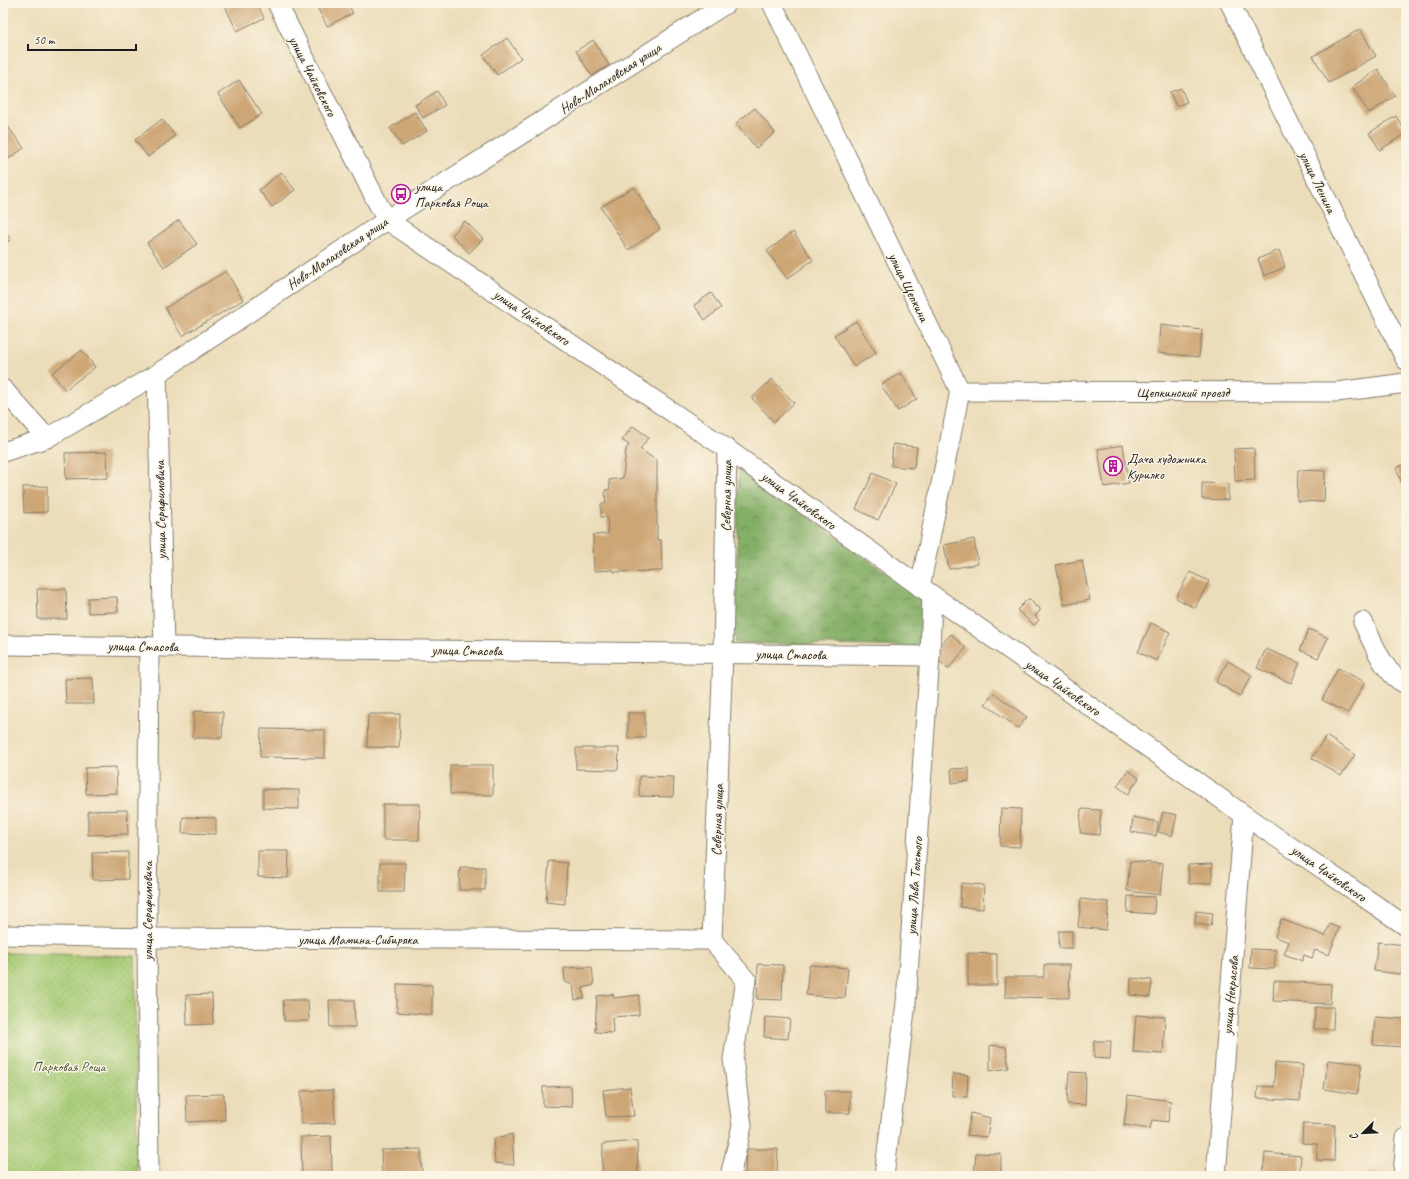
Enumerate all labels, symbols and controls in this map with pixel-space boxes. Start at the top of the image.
scale bar [28,26,136,52]
text: 50 m [34,32,56,48]
street label: улица Чайковского [285,32,341,120]
street label: Ново-Малаховская улица [556,39,665,118]
street label: улица Ленина [1295,148,1340,217]
place label: улица Парковая Роща [414,178,489,211]
bus stop icon: улица Парковая Роща [390,183,412,205]
street label: Ново-Малаховская улица [284,213,392,293]
street label: улица Щепкина [884,249,933,326]
street label: улица Чайковского [490,285,574,350]
street label: Щепкинский проезд [1137,384,1231,401]
place label: Дача художника Курилко [1127,450,1207,483]
building icon: Дача художника Курилко [1102,455,1124,477]
street label: улица Серафимовича [151,459,170,561]
street label: Северная улица [717,459,736,532]
street label: улица Чайковского [757,467,840,534]
street label: улица Стасова [107,637,180,656]
street label: улица Стасова [431,641,504,660]
street label: улица Стасова [755,645,828,664]
street label: улица Чайковского [1021,655,1104,720]
street label: Северная улица [708,783,727,856]
street label: улица Льва Толстого [903,835,926,937]
street label: улица Чайковского [1287,841,1370,906]
street label: улица Серафимовича [139,860,156,962]
street label: улица Мамина-Сибиряка [297,931,419,948]
street label: улица Некрасова [1219,954,1242,1036]
park label: Парковая Роща [33,1058,107,1075]
north arrow [1343,1113,1383,1153]
text: С [1346,1130,1361,1142]

